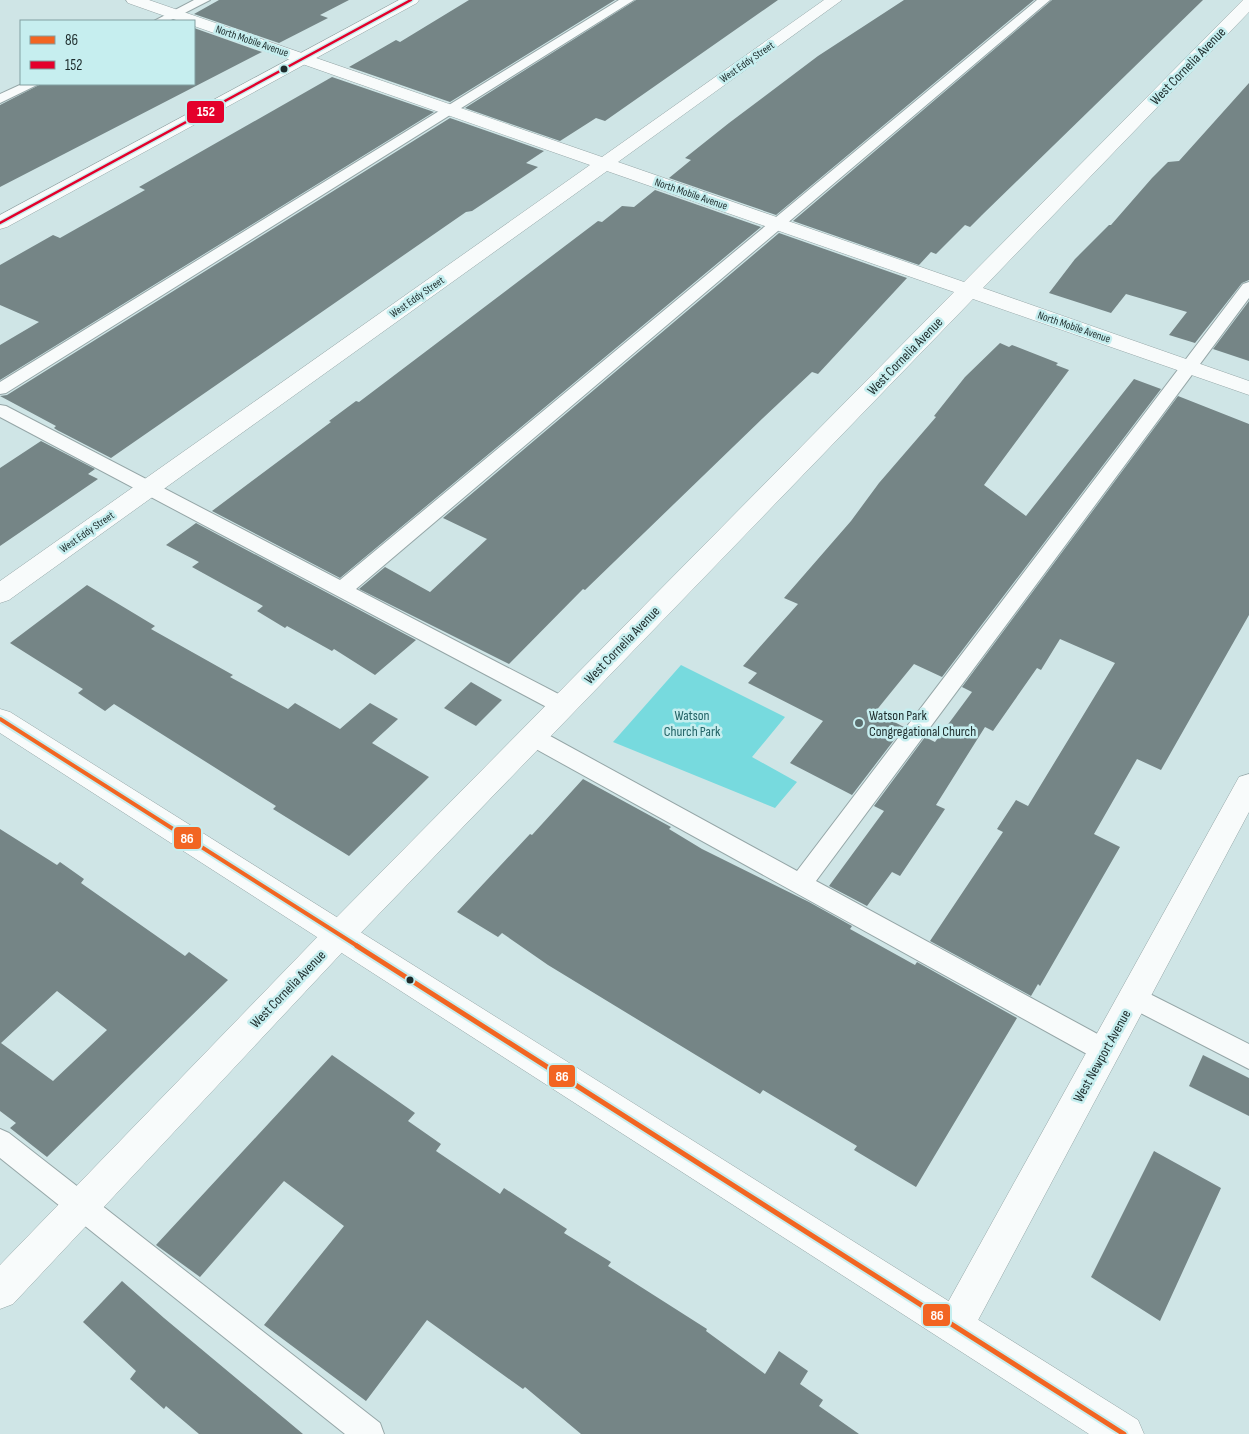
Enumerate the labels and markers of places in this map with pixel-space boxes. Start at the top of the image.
unlabelled marker [279,64,289,74]
place label: Watson Park Congregational Church [869,707,976,740]
marker: Watson Park Congregational Church [853,717,865,729]
unlabelled marker [405,975,415,985]

